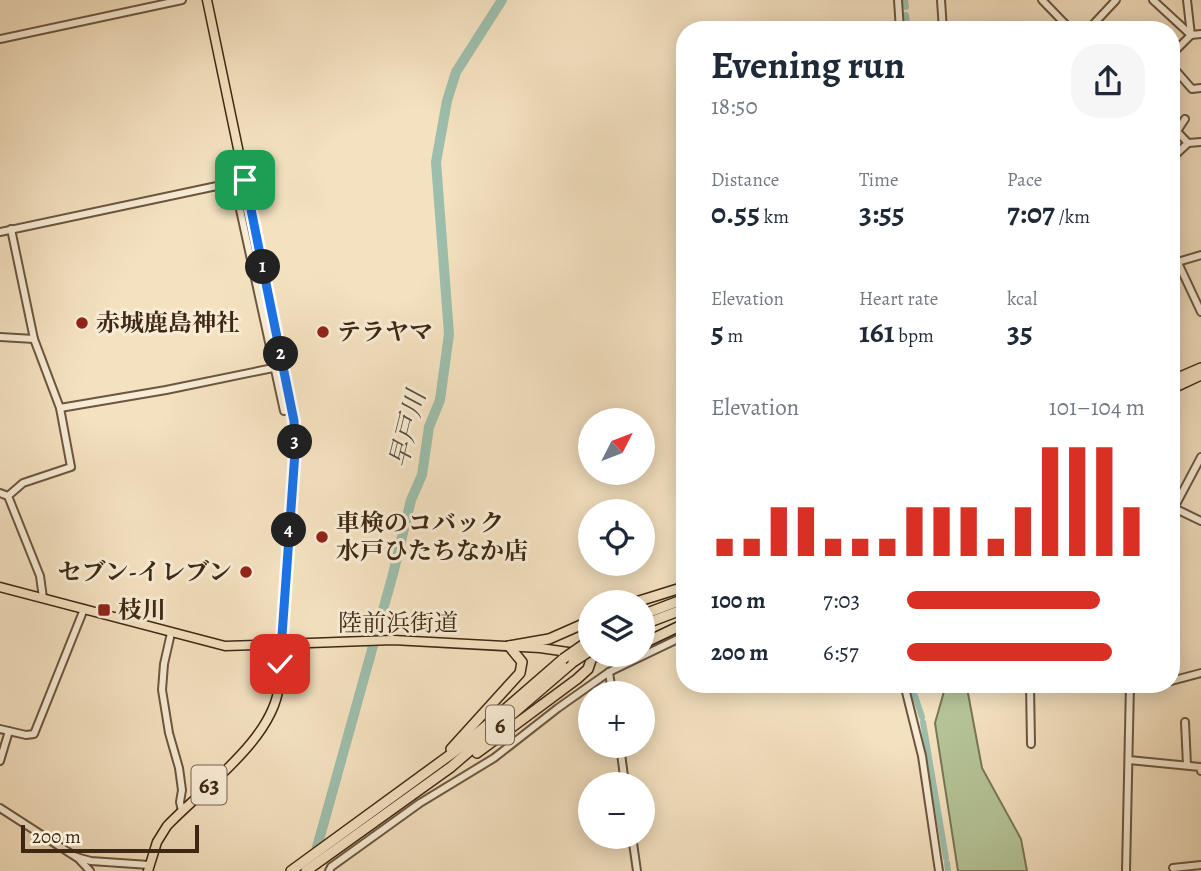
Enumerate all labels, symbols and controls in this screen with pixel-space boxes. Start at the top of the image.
text: Evening run [711,39,905,91]
button: share [1071,44,1145,118]
text: 18:50 [711,91,758,122]
pin [215,150,275,210]
icon: arrive [226,161,264,199]
text: Distance [711,167,779,193]
text: Time [859,167,898,193]
text: Pace [1007,167,1042,193]
text: 0.55 [711,193,760,233]
text: 3:55 [859,193,905,233]
text: 7:07 [1007,193,1055,233]
text: km [760,204,789,230]
text: /km [1055,204,1090,230]
pin: 1 [246,250,280,284]
text: 1 [259,253,266,279]
text: Elevation [711,286,784,312]
text: Heart rate [859,286,938,312]
text: kcal [1007,286,1037,312]
place label: 赤城鹿島神社 [96,307,240,339]
text: 5 [711,312,724,352]
text: 161 [859,312,895,352]
text: 35 [1007,312,1033,352]
marker: 赤城鹿島神社 [74,315,90,331]
place label: テラヤマ [337,316,433,348]
text: m [724,323,743,349]
text: bpm [895,323,934,349]
marker: テラヤマ [315,324,331,340]
pin: 2 [264,336,298,372]
text: 2 [276,340,285,366]
water label: 早戸川 [381,384,435,471]
text: Elevation [711,392,799,423]
text: 101–104 m [1049,392,1145,423]
north arrow [578,408,654,485]
map controls [578,408,655,849]
pin: 3 [278,424,312,460]
text: 3 [290,428,299,454]
button: locate [578,499,655,576]
place label: 車検のコバック 水戸ひたちなか店 [336,507,528,567]
pin: 4 [272,512,306,548]
text: 4 [284,516,293,542]
marker: 車検のコバック 水戸ひたちなか店 [314,529,330,545]
place label: セブン-イレブン [57,556,232,588]
marker: セブン-イレブン [238,564,254,580]
text: 100 m [711,585,766,616]
text: 7:03 [823,585,860,616]
button: layers [578,590,655,667]
place label: 枝川 [118,594,166,626]
marker: 枝川 [96,602,112,618]
street label: 陸前浜街道 [338,607,458,639]
pin [250,634,310,694]
text: 200 m [711,637,769,668]
text: 6:57 [823,637,859,668]
icon: check [261,645,299,683]
button: + [578,681,655,758]
road number: 6 [486,706,514,744]
road number: 63 [192,765,227,804]
button: − [578,772,655,849]
scale bar [21,822,200,854]
text: 200 m [32,824,81,850]

